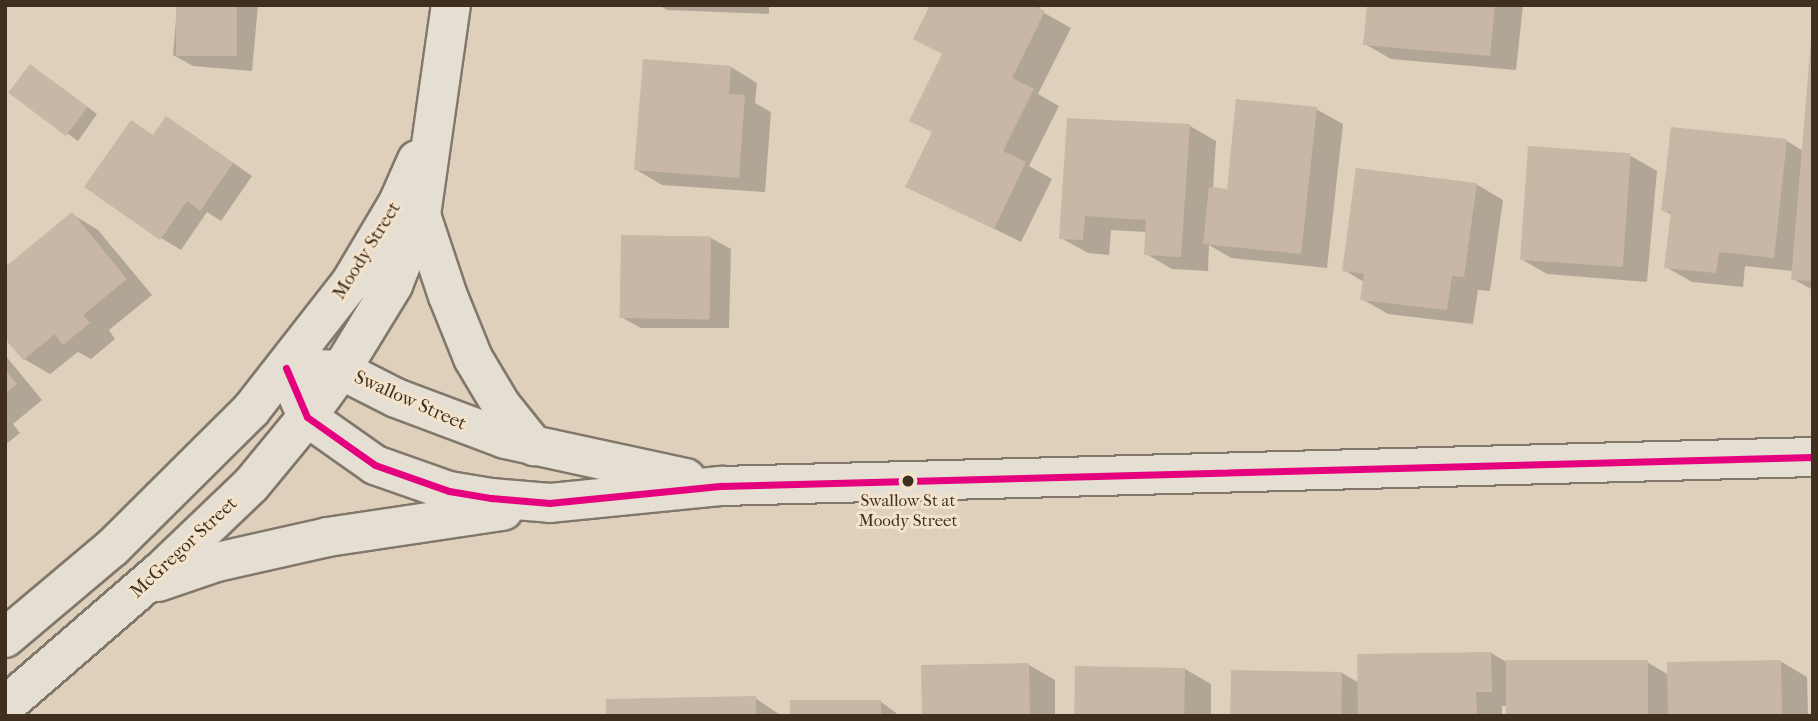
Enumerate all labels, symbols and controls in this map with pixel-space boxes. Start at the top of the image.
street label: Moody Street [328,198,406,304]
street label: Swallow Street [350,366,470,436]
marker: Swallow St at Moody Street [901,474,915,488]
place label: Swallow St at Moody Street [858,491,958,531]
street label: McGregor Street [126,493,242,603]

